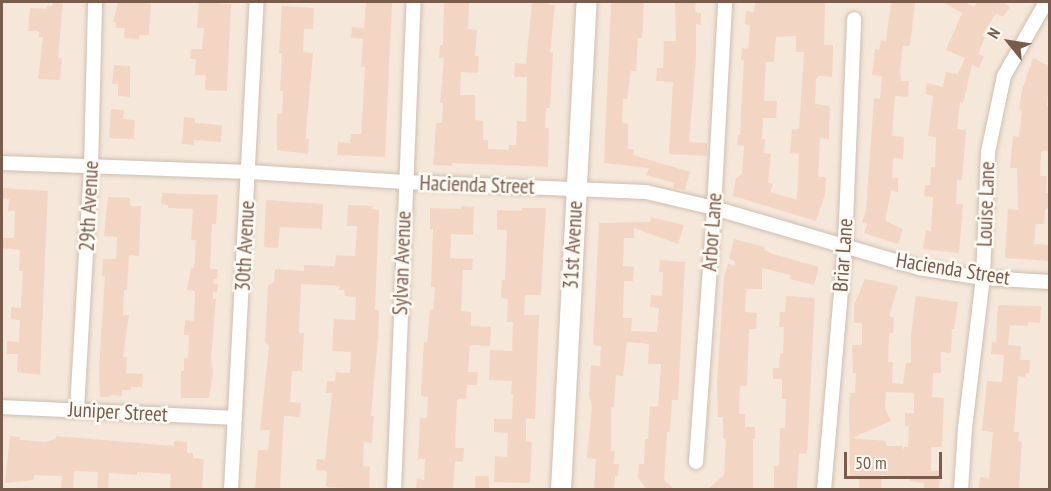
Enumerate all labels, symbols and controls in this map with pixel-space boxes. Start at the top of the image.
north arrow [979,12,1039,72]
text: N [983,24,1004,42]
street label: 29th Avenue [74,160,104,252]
street label: Louise Lane [972,161,1000,247]
street label: Hacienda Street [419,170,535,200]
street label: Arbor Lane [697,192,727,272]
street label: 30th Avenue [230,200,260,292]
street label: 31st Avenue [558,200,588,290]
street label: Sylvan Avenue [388,210,416,316]
street label: Briar Lane [828,217,858,293]
street label: Hacienda Street [894,248,1012,290]
street label: Juniper Street [68,397,168,427]
scale bar [847,440,944,478]
text: 50 m [855,451,887,474]

